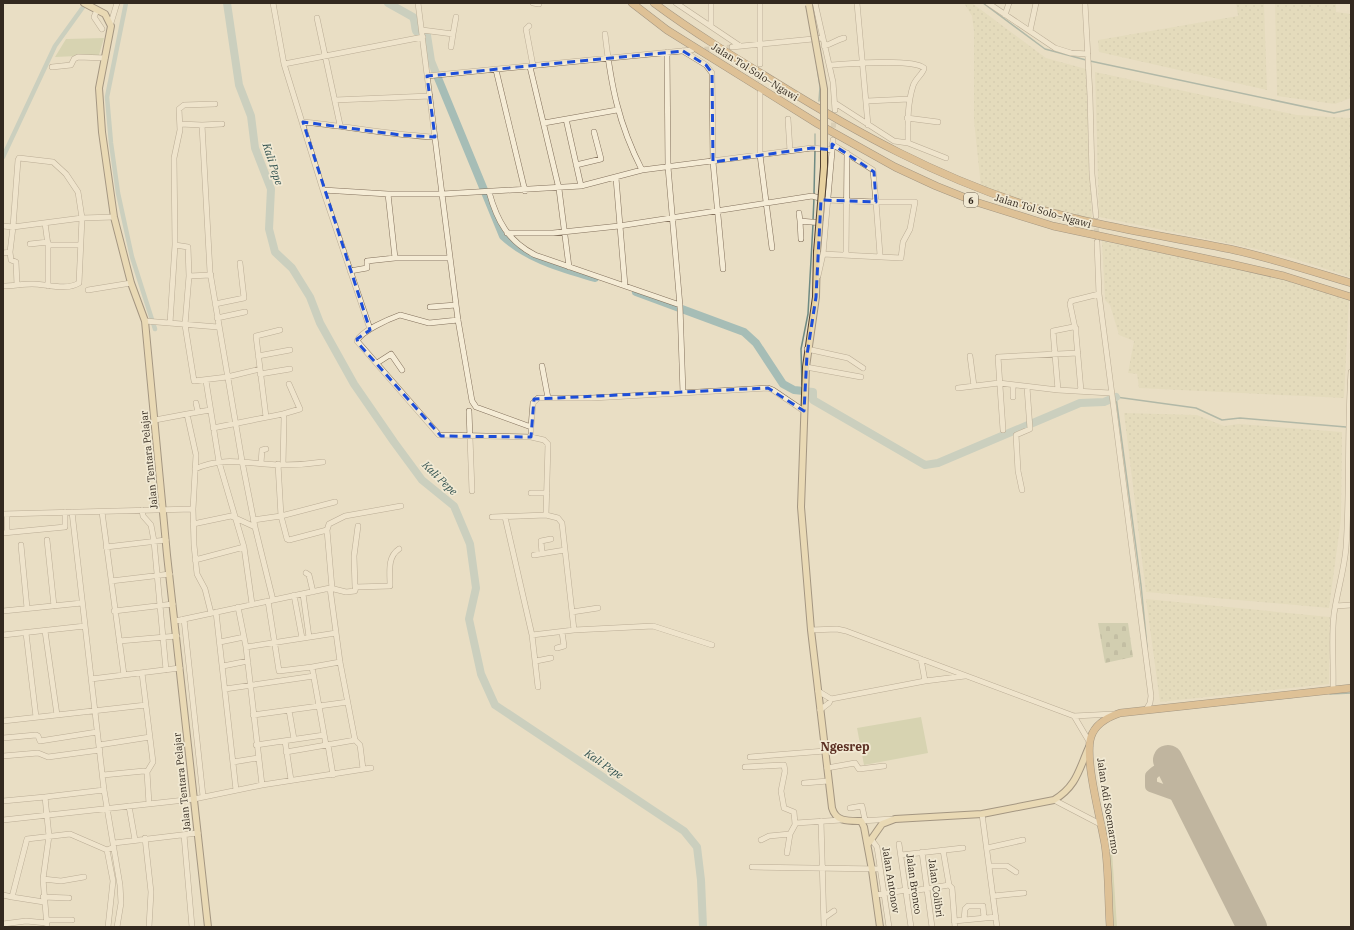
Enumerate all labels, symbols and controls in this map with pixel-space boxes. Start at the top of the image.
street label: Jalan Tol Solo–Ngawi [709,40,801,104]
water label: Kali Pepe [259,140,286,187]
street label: Jalan Tol Solo–Ngawi [993,191,1093,231]
road number: 6 [964,193,978,207]
street label: Jalan Tentara Pelajar [137,410,161,510]
water label: Kali Pepe [419,457,461,498]
street label: Jalan Tentara Pelajar [170,732,194,832]
district label: Ngesrep [820,739,870,754]
water label: Kali Pepe [581,745,626,782]
street label: Jalan Adi Soemarmo [1094,757,1122,855]
street label: Jalan Antonov [879,846,903,915]
street label: Jalan Bronco [903,853,925,915]
street label: Jalan Colibri [925,858,947,918]

